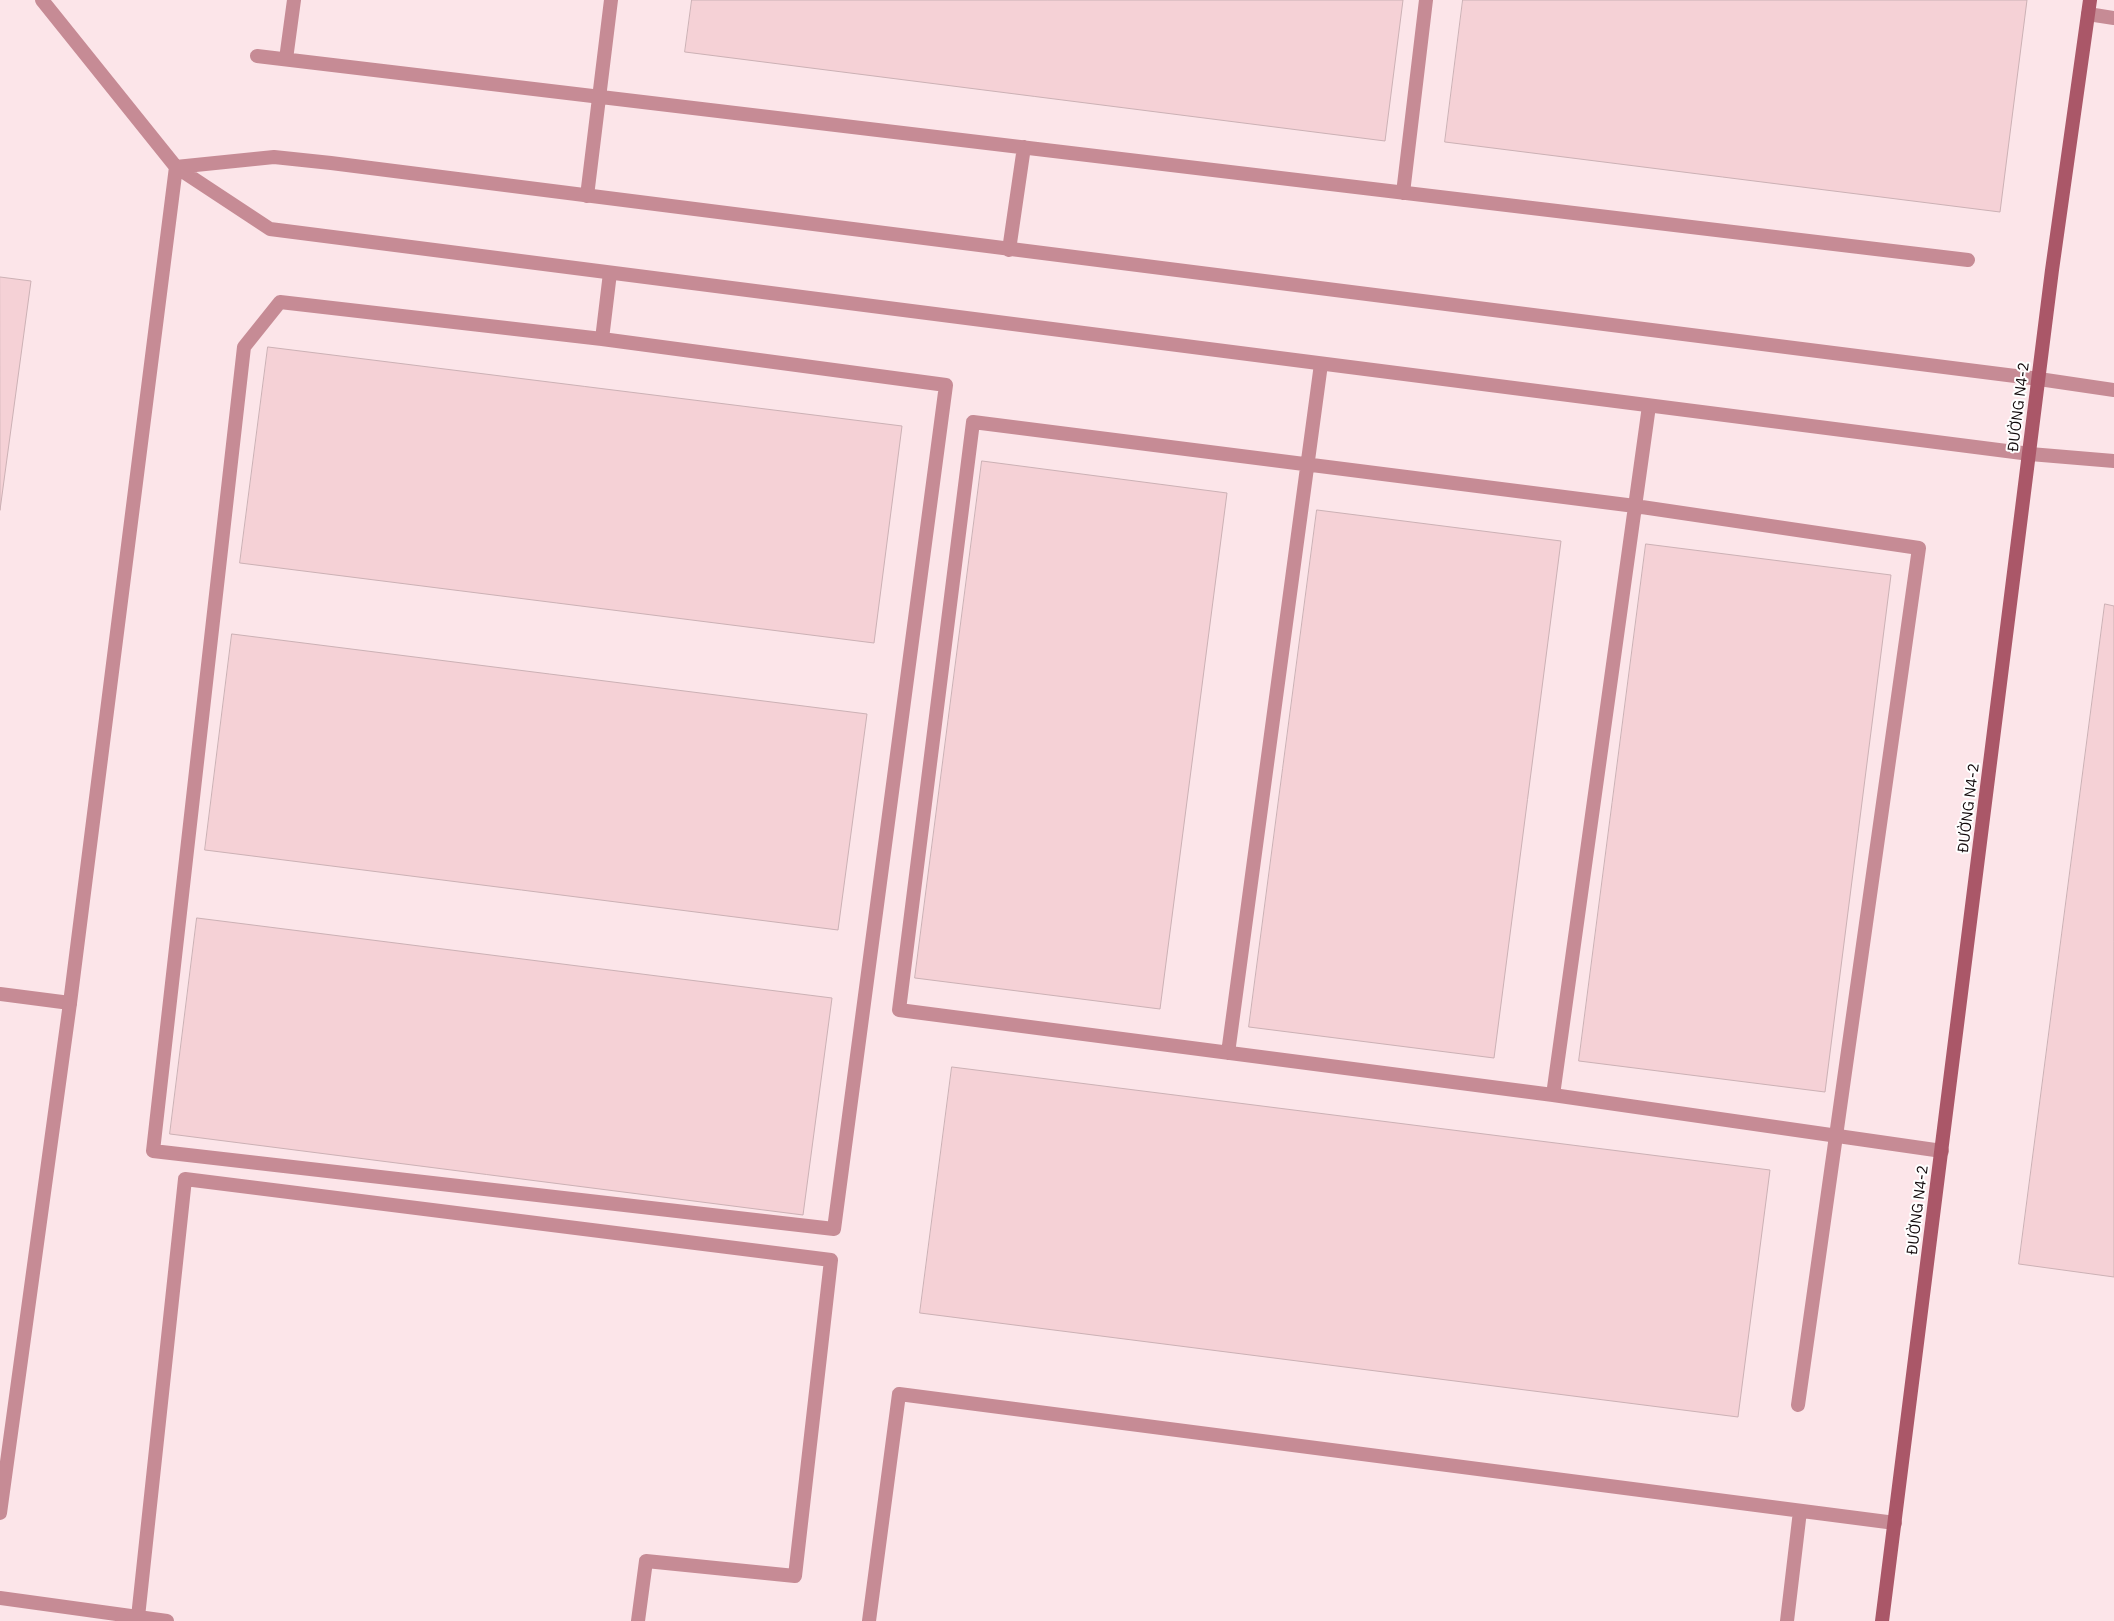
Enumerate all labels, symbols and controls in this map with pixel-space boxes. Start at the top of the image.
street label: ĐƯỜNG N4-2 [2005,361,2033,453]
street label: ĐƯỜNG N4-2 [1955,762,1983,854]
street label: ĐƯỜNG N4-2 [1904,1164,1932,1256]

